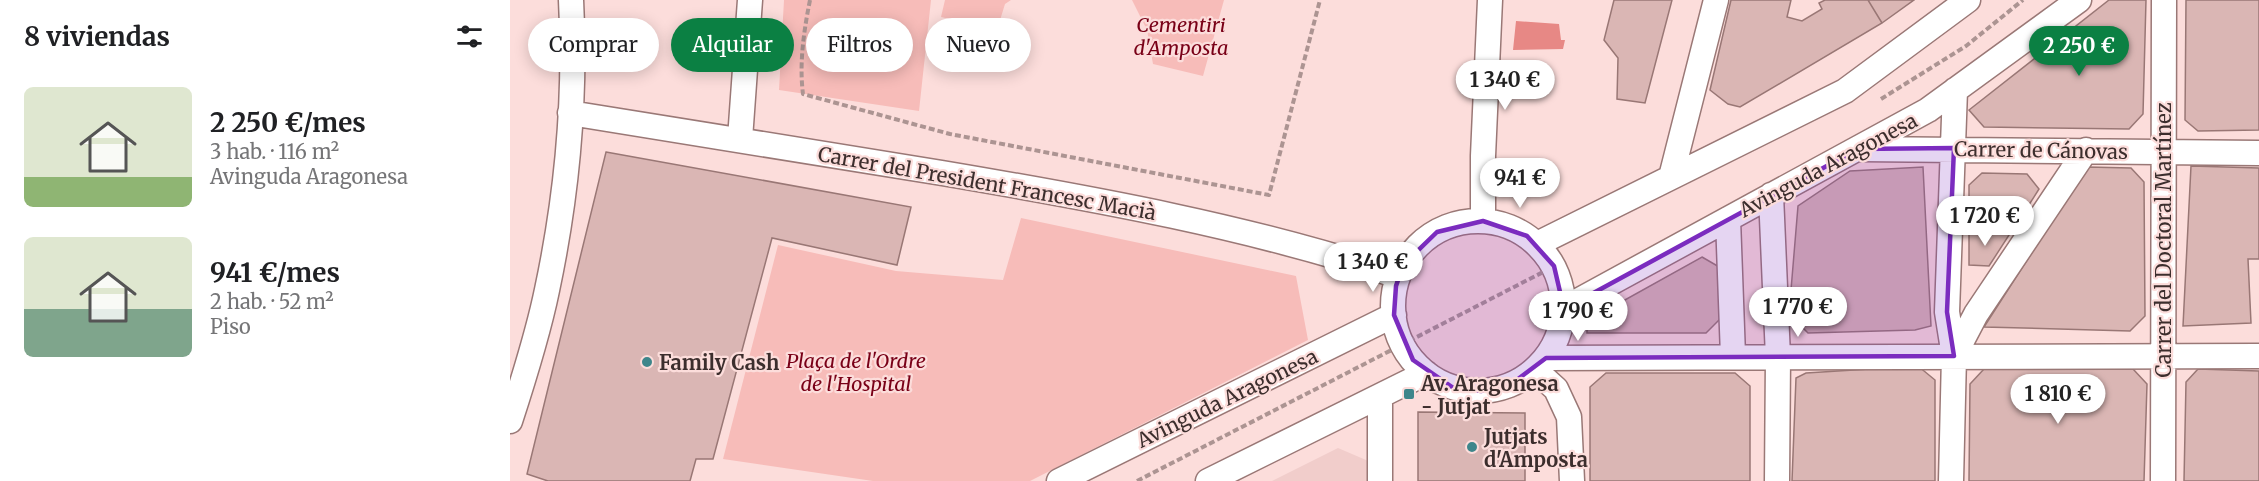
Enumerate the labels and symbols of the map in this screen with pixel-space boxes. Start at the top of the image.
park label: Cementiri d'Amposta [1134,12,1228,60]
pin: 2 250 € [2024,26,2134,77]
pin: 1 340 € [1450,60,1560,111]
street label: Carrer del Doctoral Martínez [2151,102,2176,378]
street label: Avinguda Aragonesa [1734,107,1922,223]
street label: Carrer de Cánovas [1954,136,2128,164]
street label: Carrer del President Francesc Macià [816,141,1158,225]
pin: 941 € [1478,158,1562,209]
pin: 1 720 € [1930,196,2040,247]
pin: 1 340 € [1318,242,1428,293]
pin: 1 770 € [1743,287,1853,338]
pin: 1 790 € [1523,291,1633,342]
street label: Avinguda Aragonesa [1132,343,1322,453]
park label: Plaça de l'Ordre de l'Hospital [786,348,926,396]
place label: Family Cash [659,350,780,375]
marker: Family Cash [640,355,654,369]
place label: Av. Aragonesa - Jutjat [1420,371,1559,419]
pin: 1 810 € [2003,374,2113,425]
marker: Av. Aragonesa - Jutjat [1402,387,1416,401]
place label: Jutjats d'Amposta [1483,424,1588,472]
marker: Jutjats d'Amposta [1465,440,1479,454]

